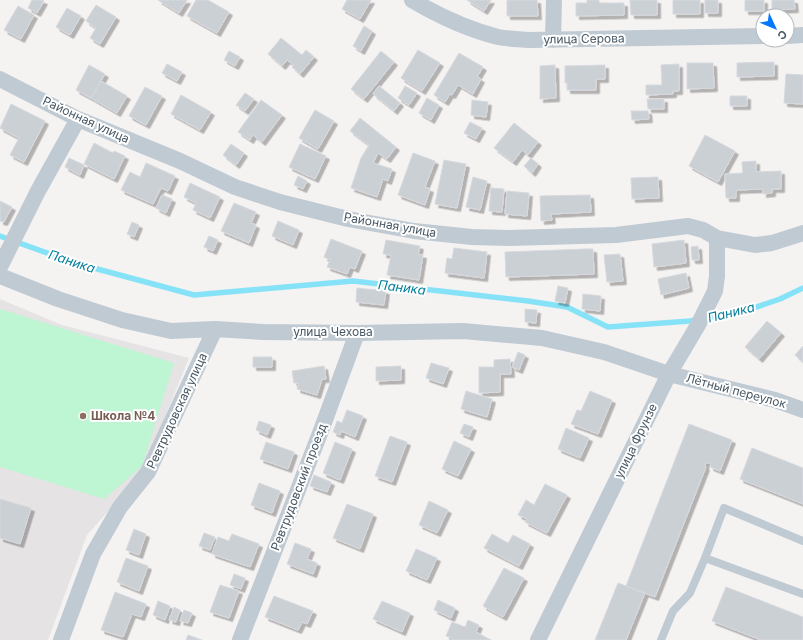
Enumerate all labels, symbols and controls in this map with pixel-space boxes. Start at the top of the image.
north arrow [755,8,795,48]
text: С [774,27,790,43]
street label: улица Серова [543,30,625,47]
street label: Районная улица [41,93,132,146]
street label: Районная улица [343,209,438,240]
water label: Паника [47,246,97,276]
water label: Паника [377,276,427,298]
water label: Паника [706,298,756,326]
street label: улица Чехова [293,324,373,339]
street label: Ревтрудовская улица [143,350,210,471]
street label: Лётный переулок [684,370,788,411]
street label: улица Фрунзе [611,401,660,481]
place label: Школа №4 [91,408,155,423]
marker: Школа №4 [78,411,88,421]
street label: Ревтрудовский проезд [267,421,330,553]

